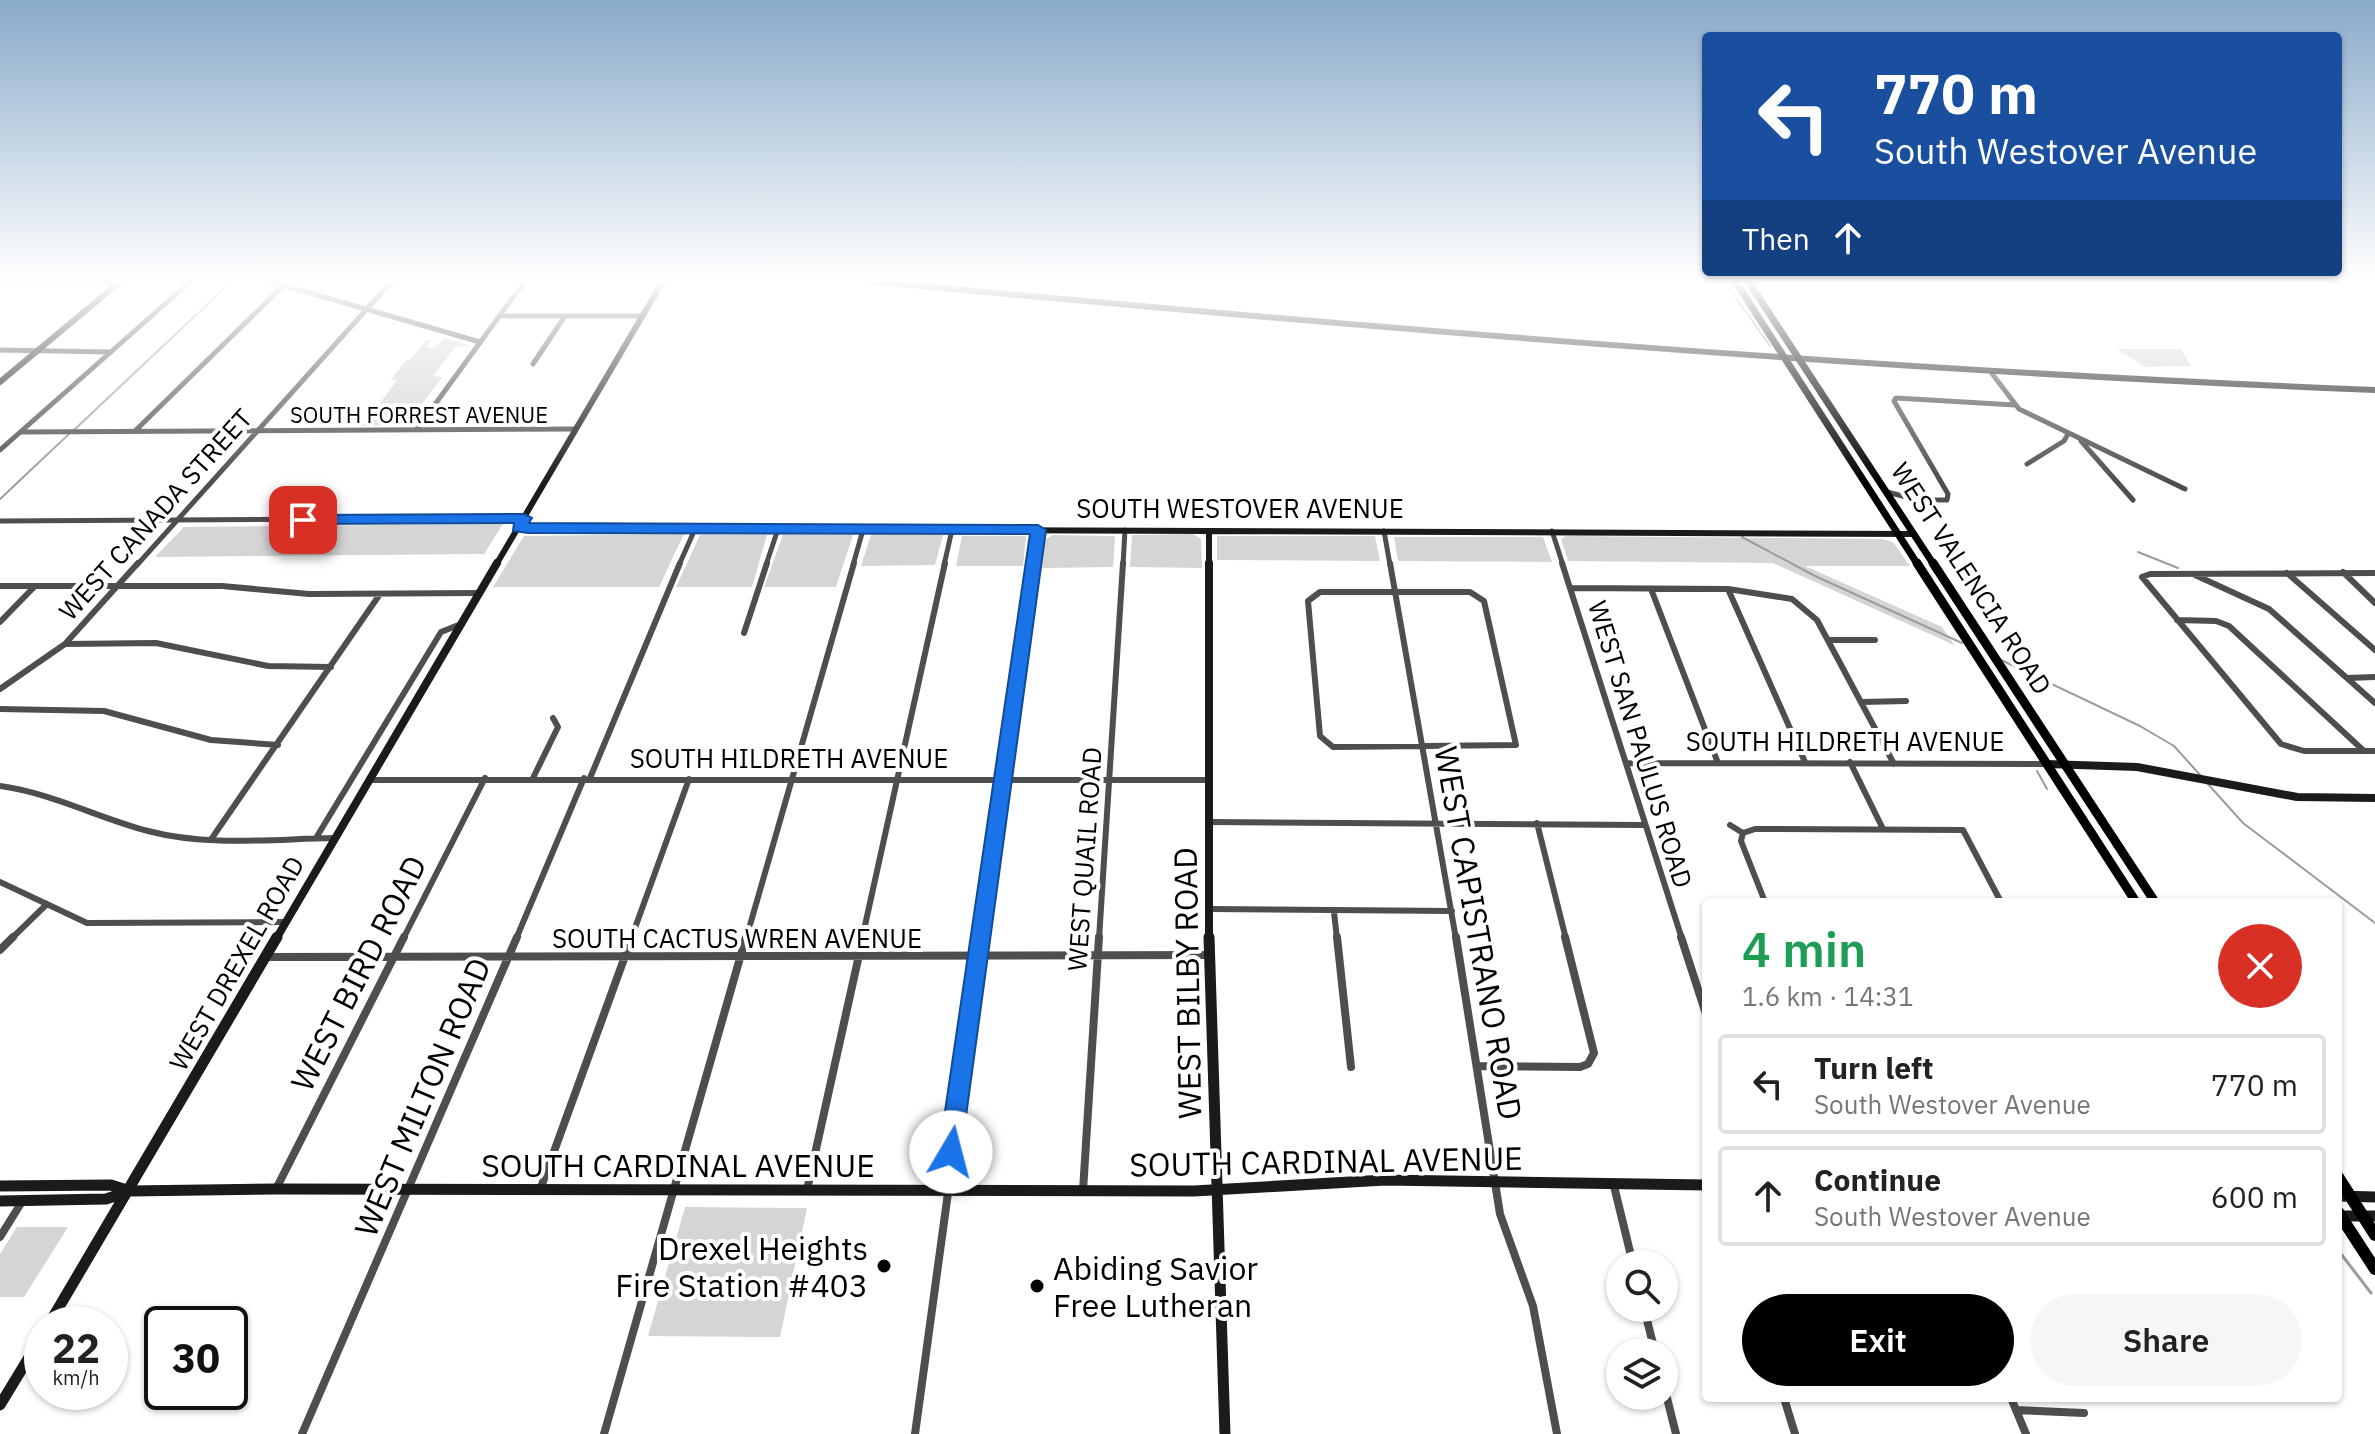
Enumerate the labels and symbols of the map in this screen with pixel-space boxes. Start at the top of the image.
street label: SOUTH FORREST AVENUE [290,400,548,429]
street label: WEST CANADA STREET [51,401,259,627]
street label: WEST VALENCIA ROAD [1884,456,2060,700]
pin [269,486,337,554]
street label: SOUTH WESTOVER AVENUE [1076,491,1404,525]
street label: WEST SAN PAULUS ROAD [1581,596,1701,892]
street label: SOUTH HILDRETH AVENUE [1686,724,2004,758]
street label: SOUTH HILDRETH AVENUE [630,741,948,775]
street label: WEST CAPISTRANO ROAD [1425,743,1533,1123]
street label: WEST QUAIL ROAD [1059,746,1109,972]
street label: WEST BILBY ROAD [1164,847,1210,1119]
street label: WEST BIRD ROAD [281,848,435,1098]
street label: WEST DREXEL ROAD [161,850,311,1076]
street label: SOUTH CACTUS WREN AVENUE [552,921,922,955]
street label: WEST MILTON ROAD [344,951,500,1243]
position arrow [909,1110,993,1194]
street label: SOUTH CARDINAL AVENUE [1129,1137,1523,1185]
street label: SOUTH CARDINAL AVENUE [481,1144,875,1186]
place label: Drexel Heights Fire Station #403 [615,1227,868,1306]
place label: Abiding Savior Free Lutheran [1053,1247,1258,1326]
marker: Drexel Heights Fire Station #403 [875,1257,893,1275]
marker: Abiding Savior Free Lutheran [1028,1277,1046,1295]
speed limit sign: 30 [144,1306,248,1410]

